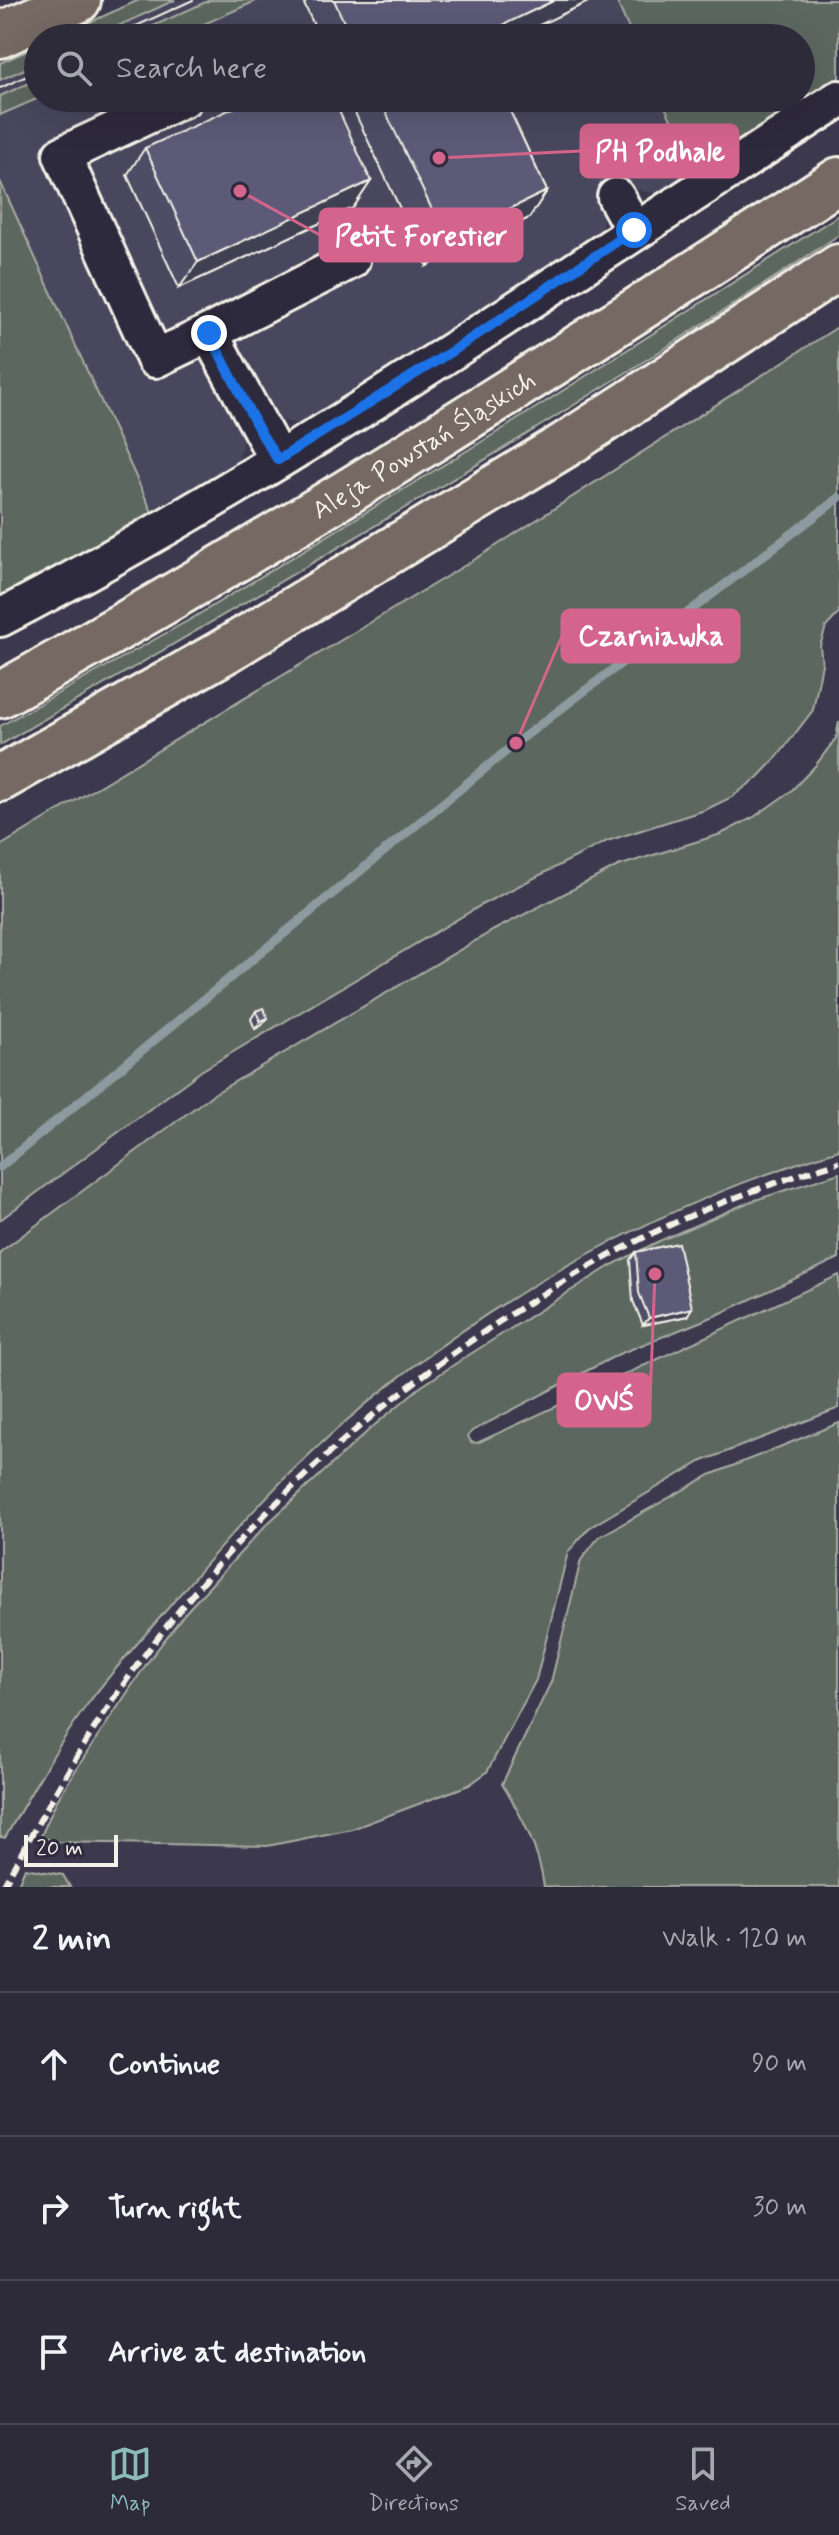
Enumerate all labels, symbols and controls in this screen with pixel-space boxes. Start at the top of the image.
search box [24,24,815,112]
icon: search [52,46,96,90]
text: Search here [116,49,267,88]
callout: PH Podhale [581,125,738,177]
text: PH Podhale [595,135,725,172]
callout: Petit Forestier [320,209,522,261]
route start [616,212,652,248]
text: Petit Forestier [335,219,508,256]
route end [191,315,227,351]
street label: Aleja Powstań Śląskich [306,364,543,528]
callout: Czarniawka [562,610,739,662]
text: Czarniawka [578,619,724,656]
callout: OWŚ [558,1374,650,1426]
text: OWŚ [574,1383,634,1421]
scale bar [24,1831,118,1867]
text: 20 m [36,1835,83,1863]
text: 2 min [32,1917,112,1962]
text: Walk · 120 m [662,1922,807,1956]
icon: ahead [32,2042,76,2086]
text: Continue [108,2045,220,2084]
text: 90 m [752,2047,807,2081]
icon: right [32,2186,76,2230]
text: Turn right [108,2189,241,2228]
text: 30 m [753,2191,807,2225]
icon: arrive [32,2330,76,2374]
text: Arrive at destination [108,2333,366,2372]
tab: Map [108,2442,152,2518]
tab: Directions [368,2442,459,2518]
tab: Saved [675,2442,731,2518]

